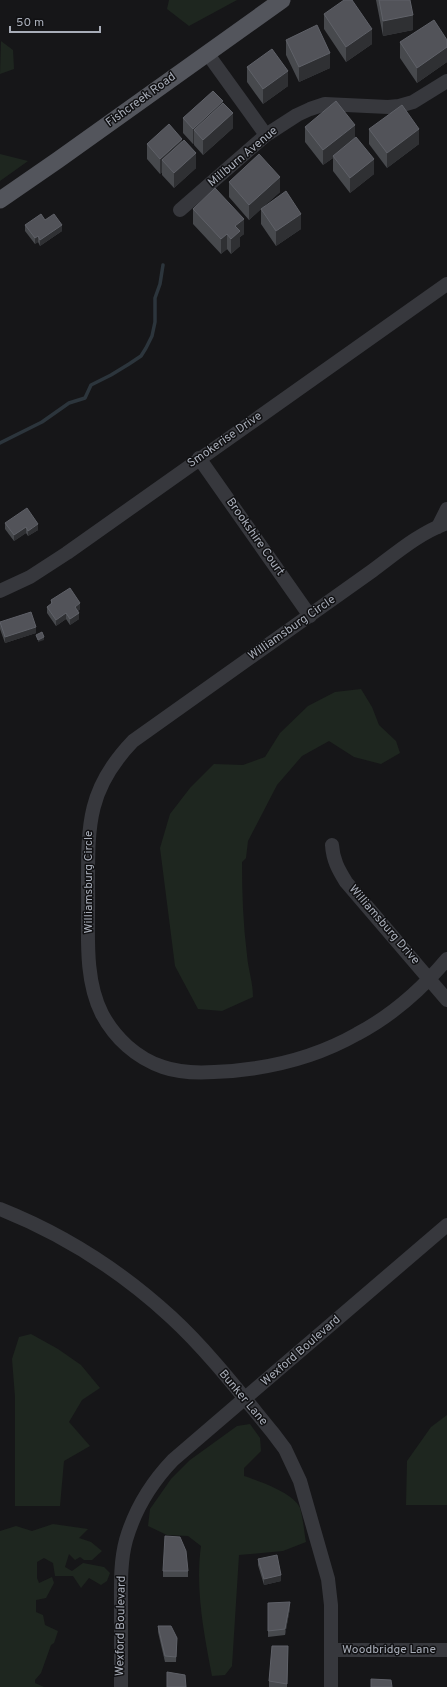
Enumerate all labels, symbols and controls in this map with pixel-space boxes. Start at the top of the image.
scale bar [10,8,100,34]
text: 50 m [16,15,44,31]
street label: Fishcreek Road [103,69,179,131]
street label: Millburn Avenue [205,123,281,191]
street label: Smokerise Drive [184,408,266,472]
street label: Brookshire Court [222,495,288,579]
street label: Williamsburg Circle [245,592,339,664]
street label: Williamsburg Circle [81,830,97,934]
street label: Williamsburg Drive [345,882,423,968]
street label: Wexford Boulevard [258,1312,344,1390]
street label: Bunker Lane [215,1367,271,1429]
street label: Wexford Boulevard [112,1576,130,1676]
street label: Woodbridge Lane [342,1642,436,1658]

